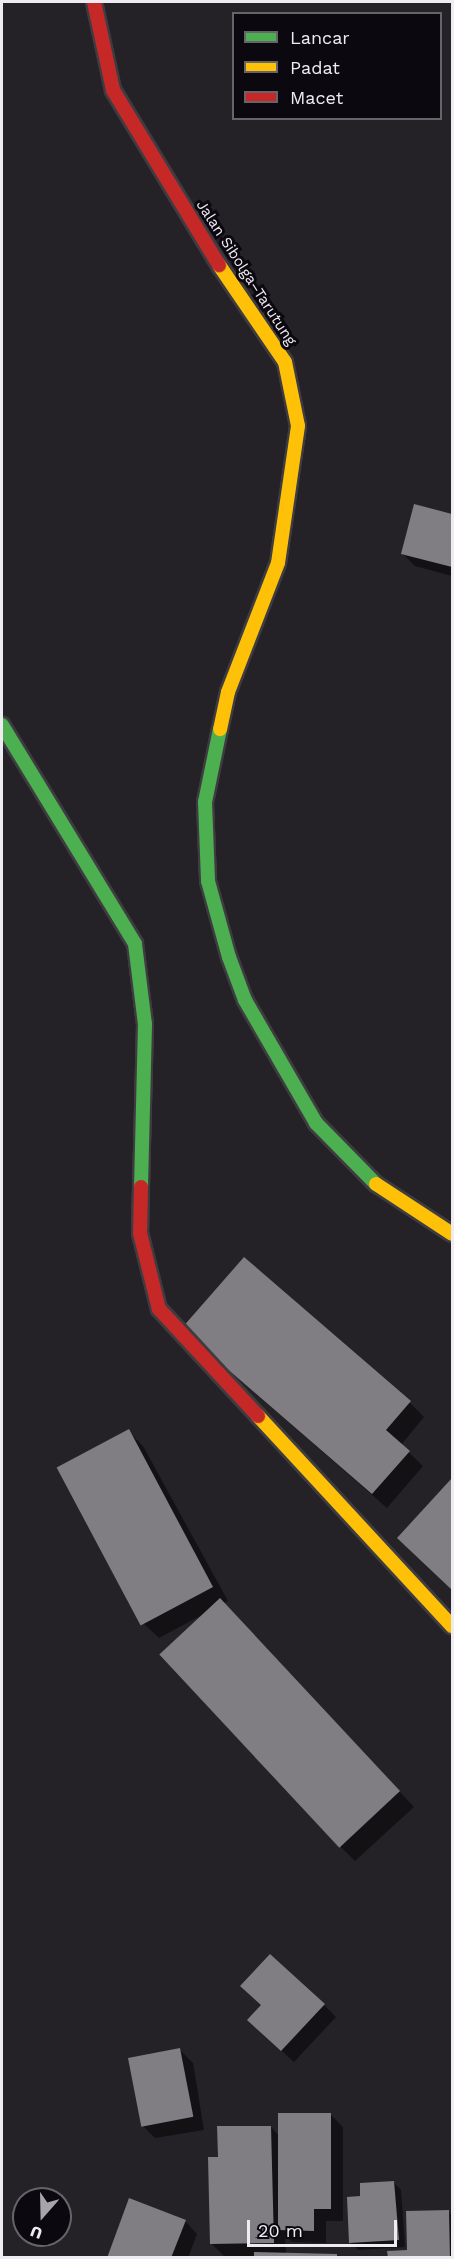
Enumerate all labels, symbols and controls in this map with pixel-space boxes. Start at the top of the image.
legend [232,12,442,120]
text: Lancar [290,27,350,48]
text: Padat [290,57,340,78]
text: Macet [290,87,343,108]
street label: Jalan Sibolga–Tarutung [192,197,300,349]
north arrow [12,2187,72,2247]
scale bar [250,2208,400,2246]
text: 20 m [258,2220,303,2241]
text: U [28,2222,45,2243]

